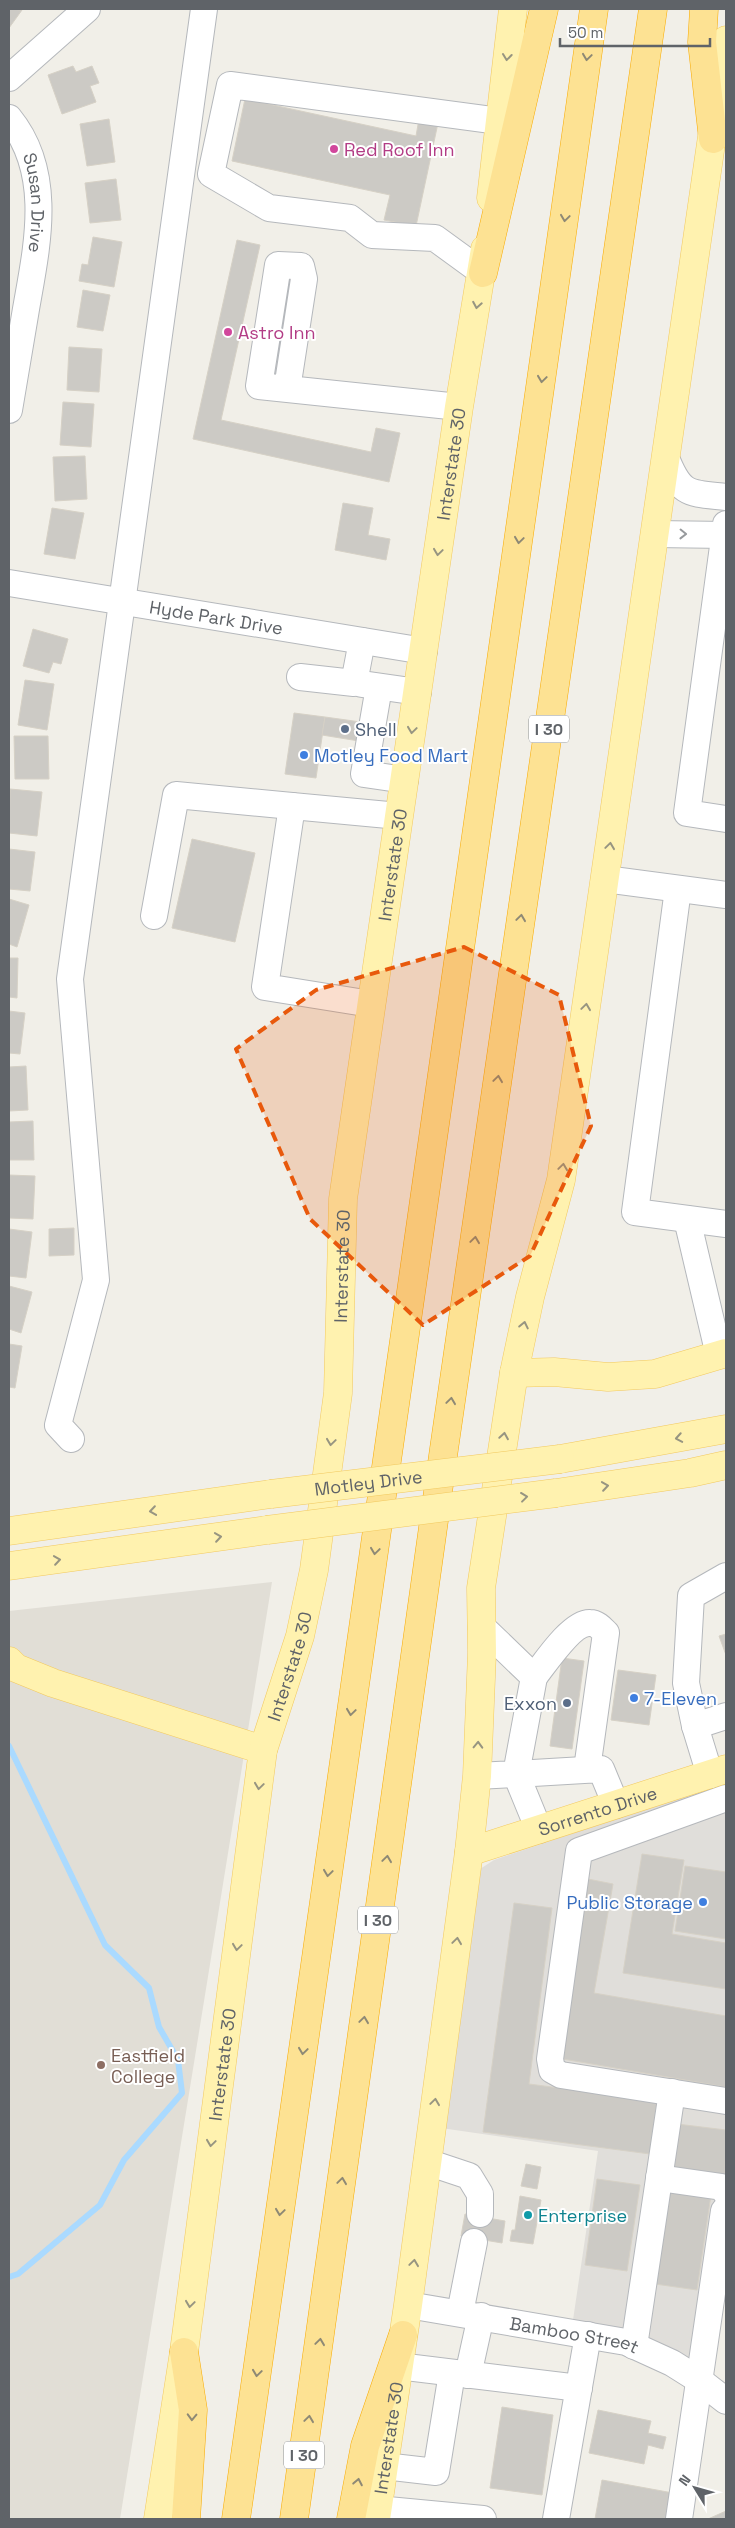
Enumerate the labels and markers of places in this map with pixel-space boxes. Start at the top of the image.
place label: Red Roof Inn [344,138,455,161]
marker: Red Roof Inn [328,143,340,155]
place label: Astro Inn [238,321,316,344]
marker: Astro Inn [222,326,234,338]
place label: Shell [355,718,397,741]
marker: Shell [339,723,351,735]
place label: Motley Food Mart [314,744,468,767]
marker: Motley Food Mart [298,749,310,761]
place label: 7-Eleven [644,1687,717,1710]
place label: Exxon [504,1692,557,1715]
marker: 7-Eleven [628,1692,640,1704]
marker: Exxon [561,1697,573,1709]
place label: Public Storage [566,1891,693,1914]
marker: Public Storage [697,1896,709,1908]
place label: Eastfield College [111,2044,185,2088]
marker: Eastfield College [95,2059,107,2071]
place label: Enterprise [538,2204,627,2227]
marker: Enterprise [522,2209,534,2221]

